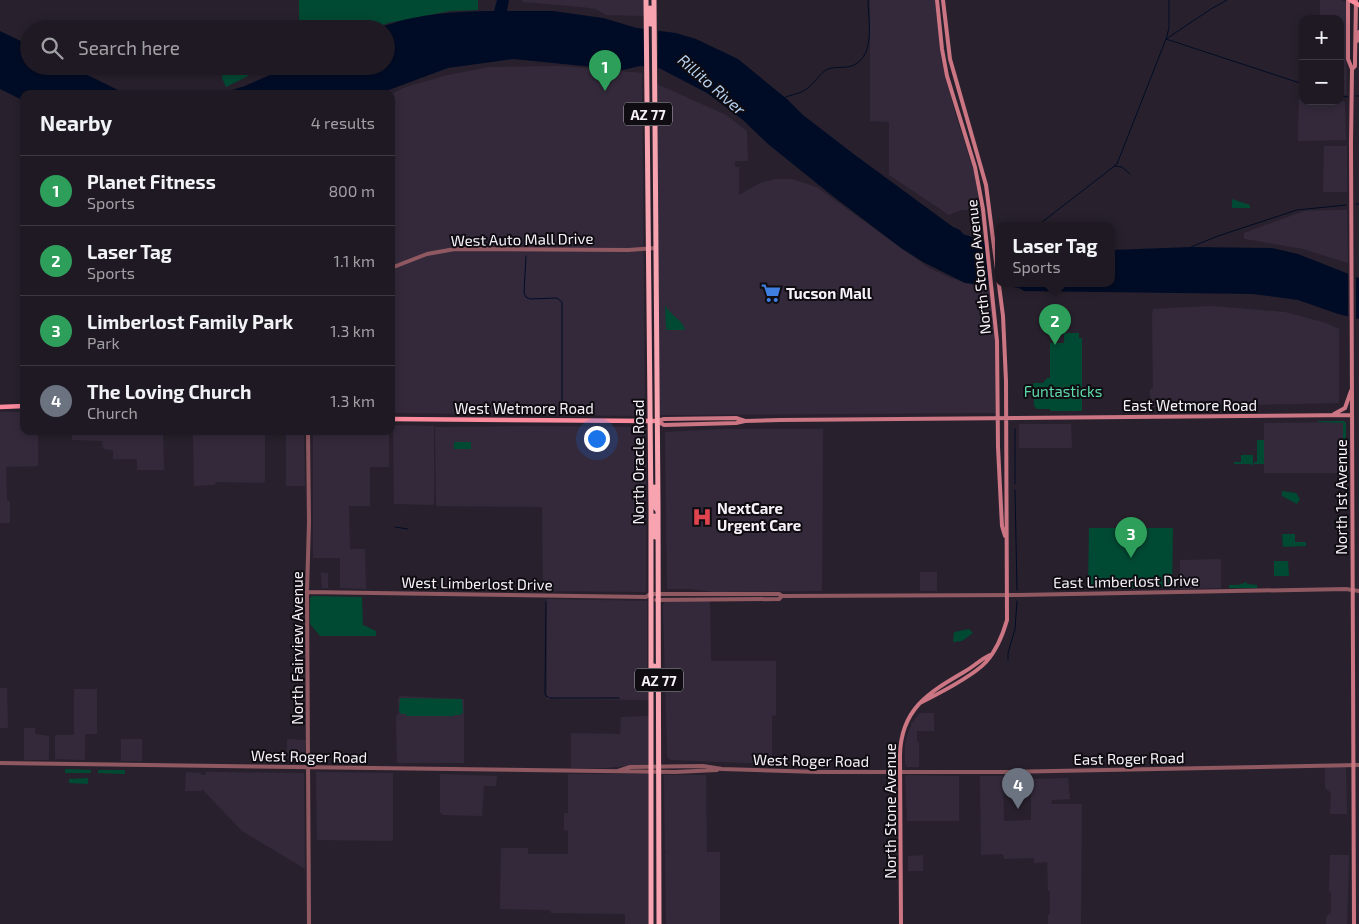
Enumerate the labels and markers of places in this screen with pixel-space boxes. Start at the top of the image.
pin: 1 [589,50,621,91]
supermarket icon: Tucson Mall [760,282,782,304]
place label: Tucson Mall [786,284,872,302]
pin: 2 [1039,304,1071,345]
place label: NextCare Urgent Care [717,499,801,534]
hospital icon: NextCare Urgent Care [691,506,713,528]
pin: 3 [1115,517,1147,558]
pin: 4 [1002,768,1034,809]

